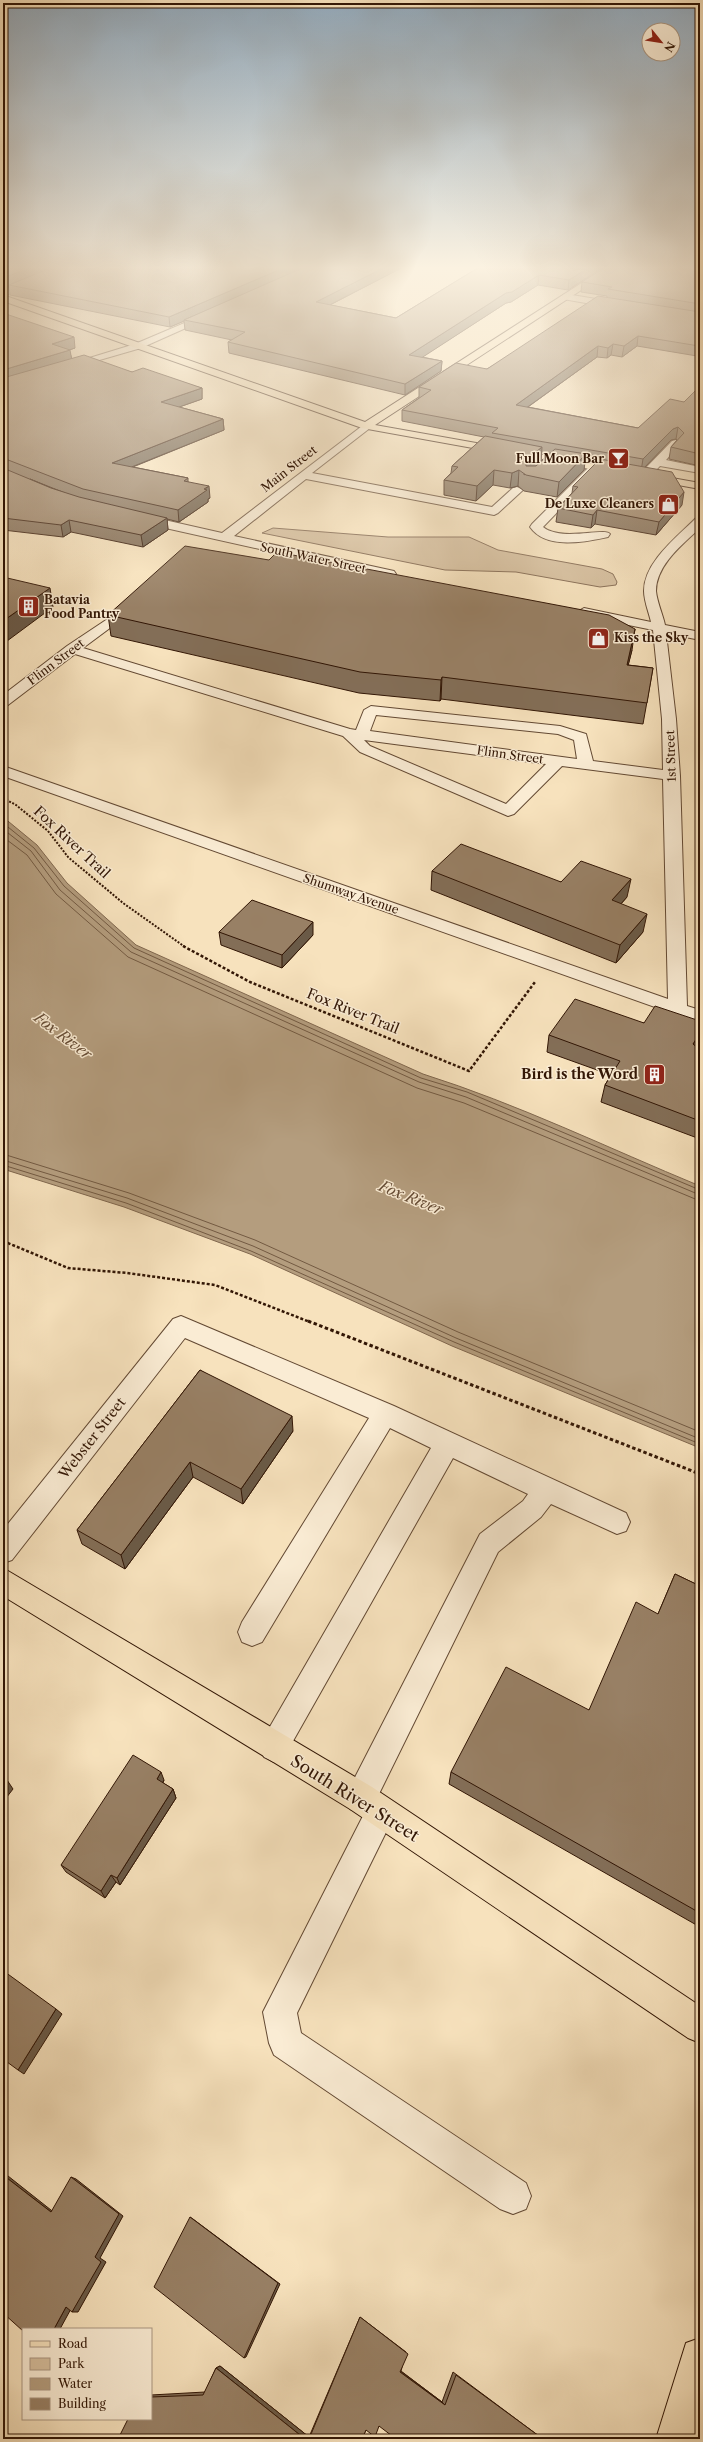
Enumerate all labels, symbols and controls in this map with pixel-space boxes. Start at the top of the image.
north arrow [641,22,681,62]
text: N [661,39,678,55]
street label: Main Street [258,442,320,495]
bar icon: Full Moon Bar [606,446,632,472]
place label: Full Moon Bar [516,451,604,466]
shop icon: De Luxe Cleaners [656,491,682,517]
place label: De Luxe Cleaners [545,496,654,511]
street label: South Water Street [259,539,368,576]
place label: Batavia Food Pantry [44,592,120,621]
building icon: Batavia Food Pantry [15,594,41,620]
shop icon: Kiss the Sky [585,625,611,651]
place label: Kiss the Sky [614,630,689,645]
street label: Flinn Street [24,635,88,688]
street label: 1st Street [662,729,679,782]
street label: Flinn Street [476,742,545,767]
street label: Fox River Trail [30,802,114,882]
street label: Shumway Avenue [301,870,401,917]
street label: Fox River Trail [304,984,402,1038]
water label: Fox River [30,1007,97,1064]
building icon: Bird is the Word [641,1061,667,1087]
place label: Bird is the Word [521,1065,639,1083]
water label: Fox River [376,1176,447,1219]
street label: Webster Street [54,1394,129,1483]
street label: South River Street [287,1750,423,1846]
legend [22,2328,152,2420]
text: Road [58,2336,88,2351]
text: Park [58,2356,85,2371]
text: Water [57,2376,92,2391]
text: Building [58,2396,106,2411]

